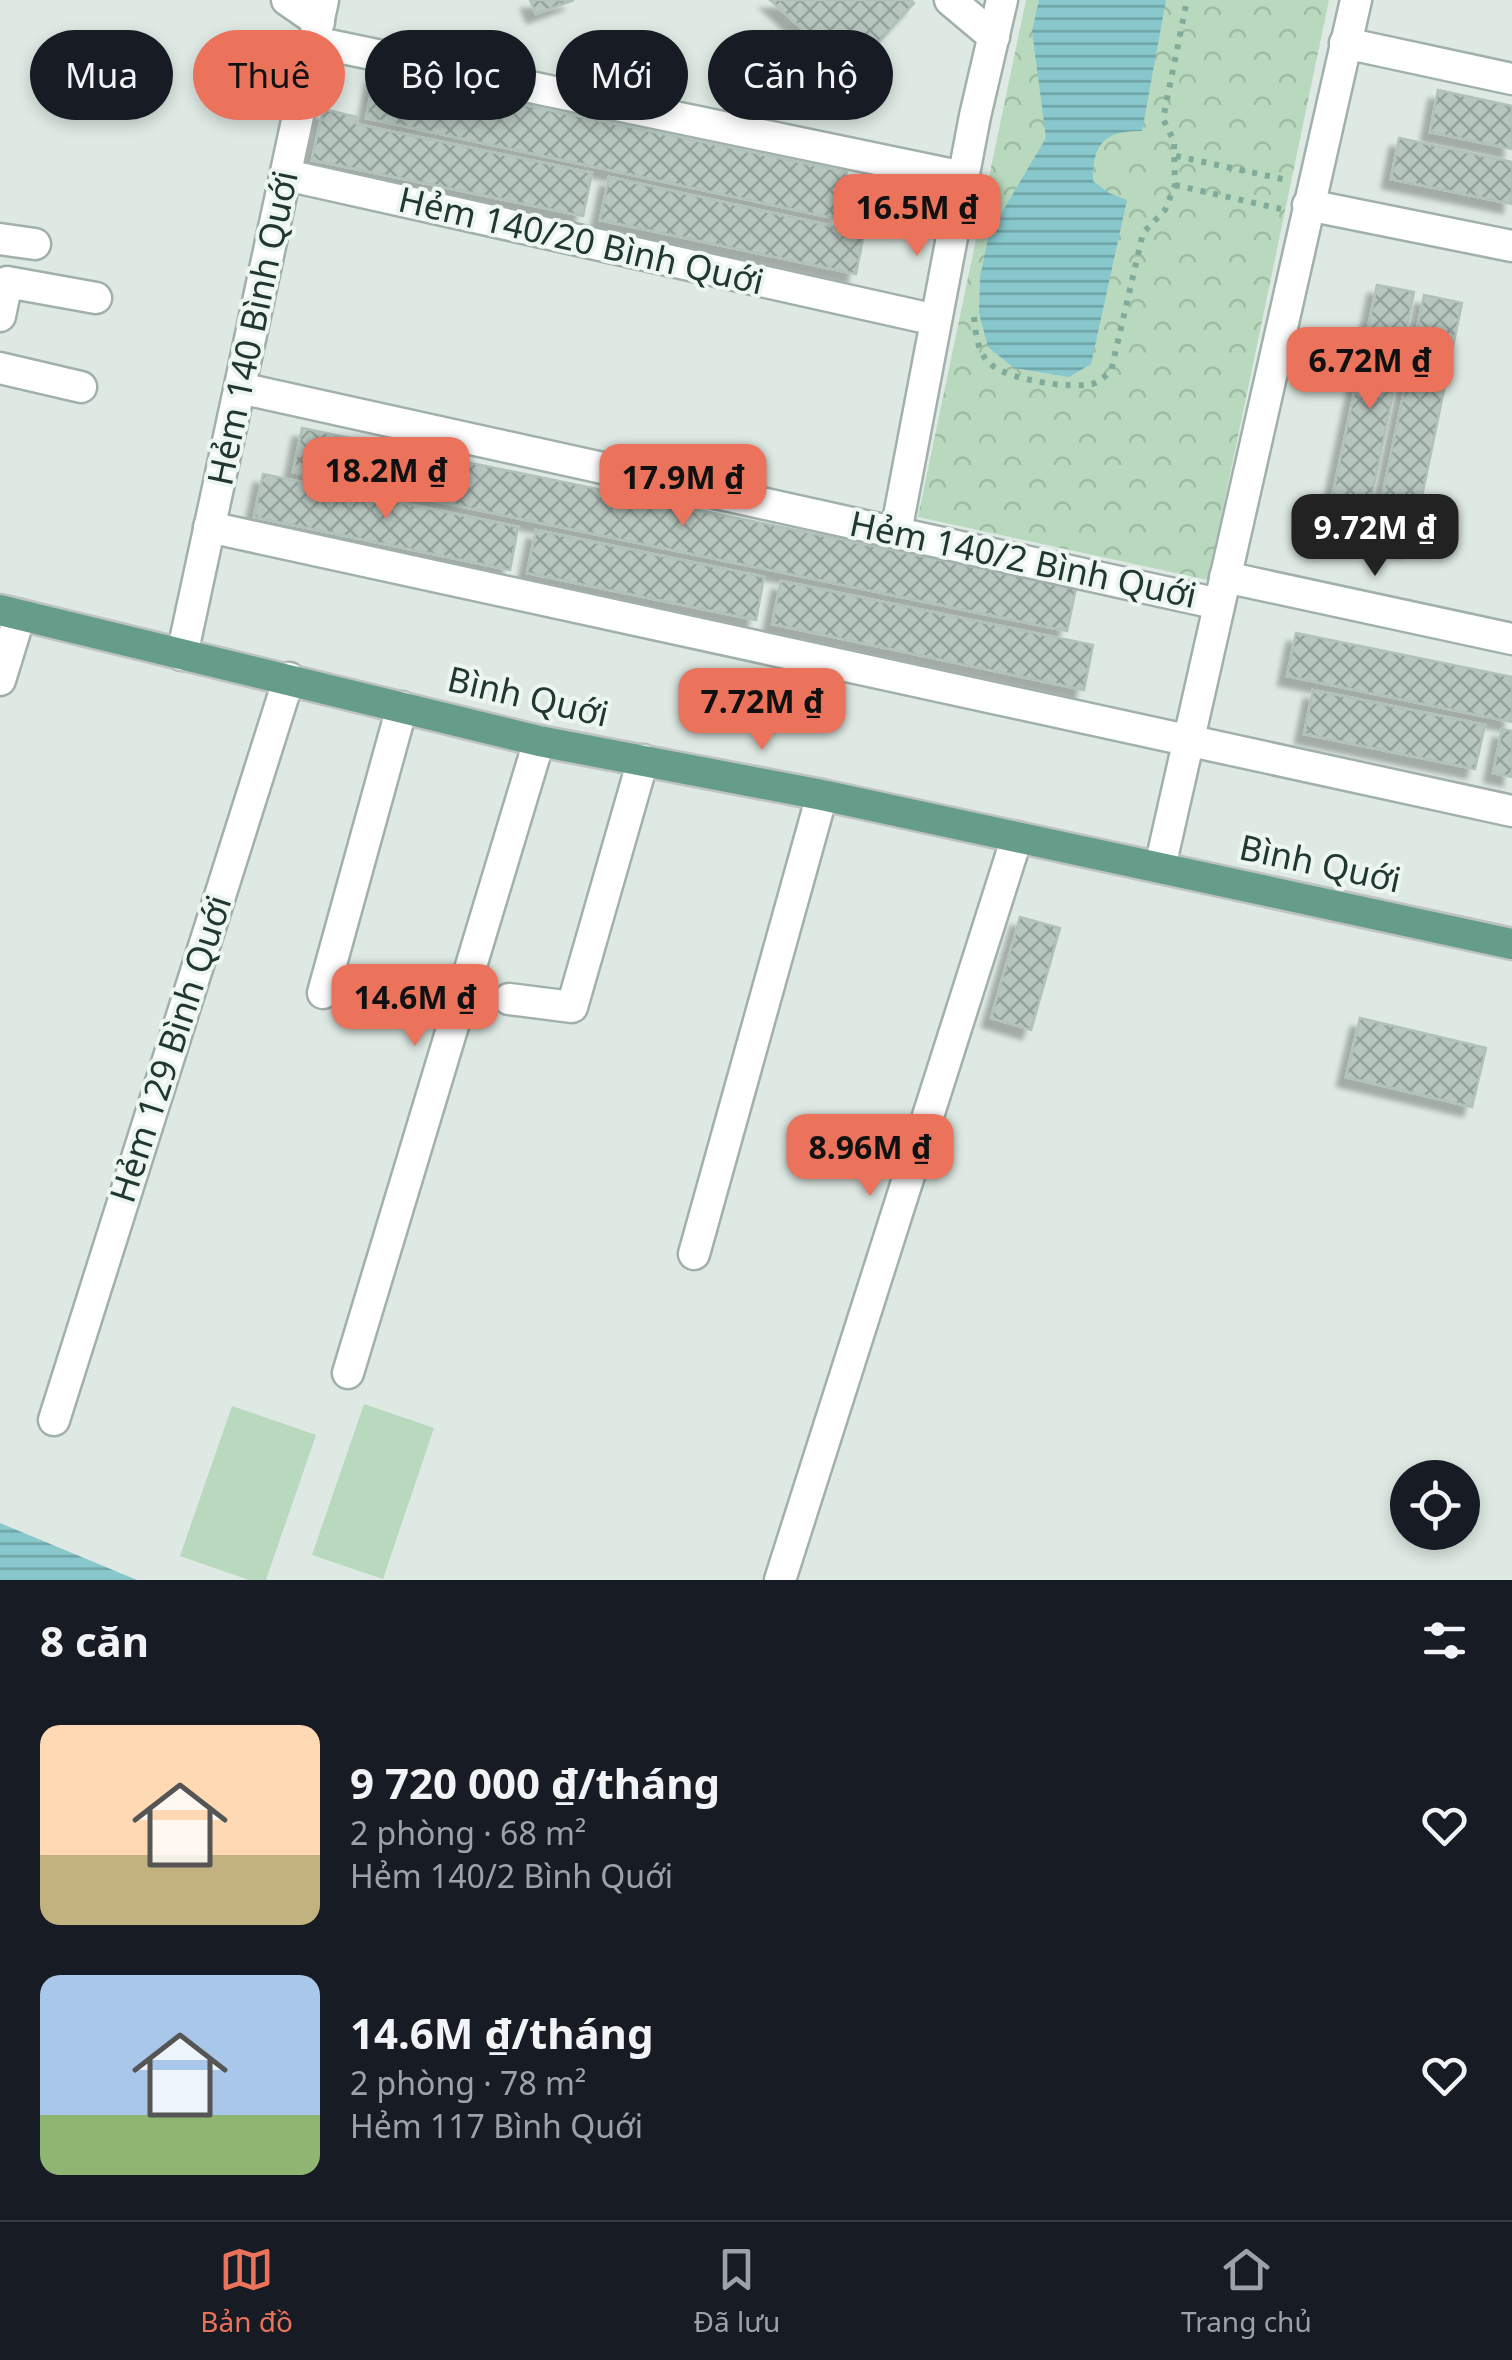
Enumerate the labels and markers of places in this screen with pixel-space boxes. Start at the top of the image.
pin: 16.5M ₫ [825,174,1009,259]
pin: 6.72M ₫ [1278,327,1462,412]
pin: 18.2M ₫ [294,437,478,522]
pin: 17.9M ₫ [591,444,775,529]
pin: 9.72M ₫ [1283,494,1467,579]
pin: 7.72M ₫ [670,668,854,753]
pin: 14.6M ₫ [323,964,507,1049]
pin: 8.96M ₫ [778,1114,962,1199]

